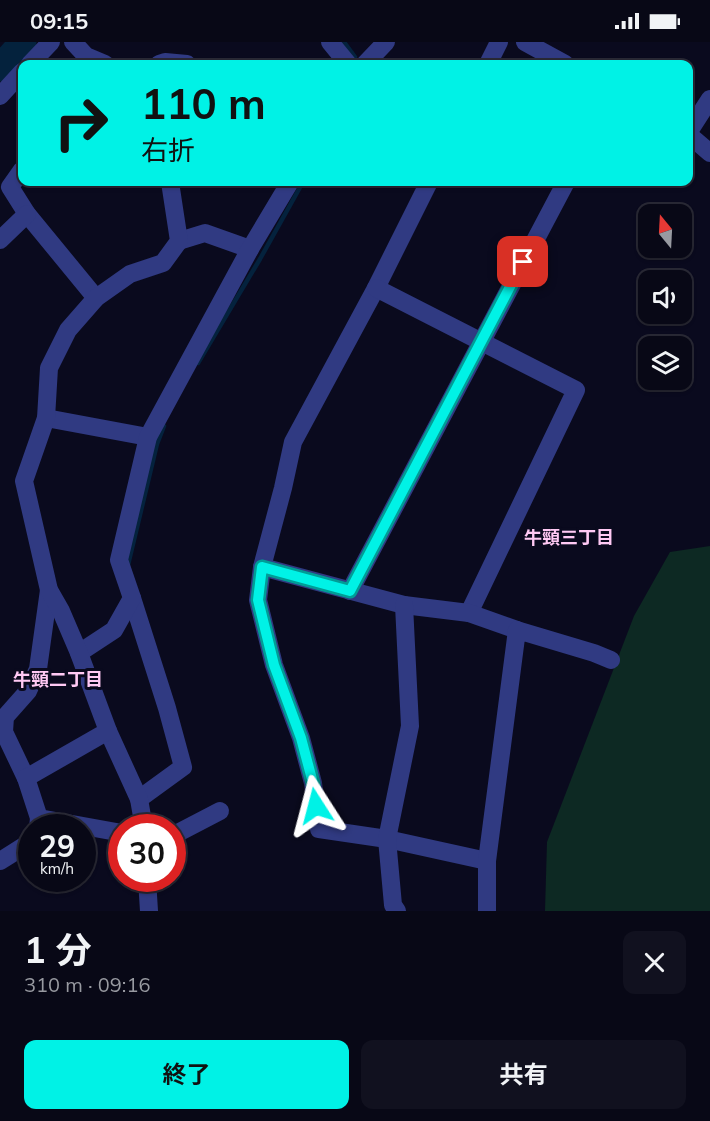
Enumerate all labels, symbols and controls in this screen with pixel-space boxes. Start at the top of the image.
text: 09:15 [30,7,88,35]
text: 110 m [141,77,266,130]
icon: right [42,84,120,162]
text: 右折 [141,133,195,167]
north arrow [638,204,692,258]
map controls [638,204,692,390]
pin [497,236,548,287]
icon: arrive [506,245,539,278]
button: sound [638,270,692,324]
button: layers [638,336,692,390]
district label: 牛頸三丁目 [524,526,614,549]
district label: 牛頸二丁目 [13,668,103,691]
position arrow [284,774,348,838]
speed limit sign: 30 [108,814,186,892]
text: 29 [39,827,75,865]
text: km/h [40,859,74,878]
text: 1 分 [24,927,91,972]
button: close [623,931,686,994]
text: 310 m · 09:16 [24,972,150,997]
button: 終了 [24,1040,349,1109]
button: 共有 [361,1040,686,1109]

